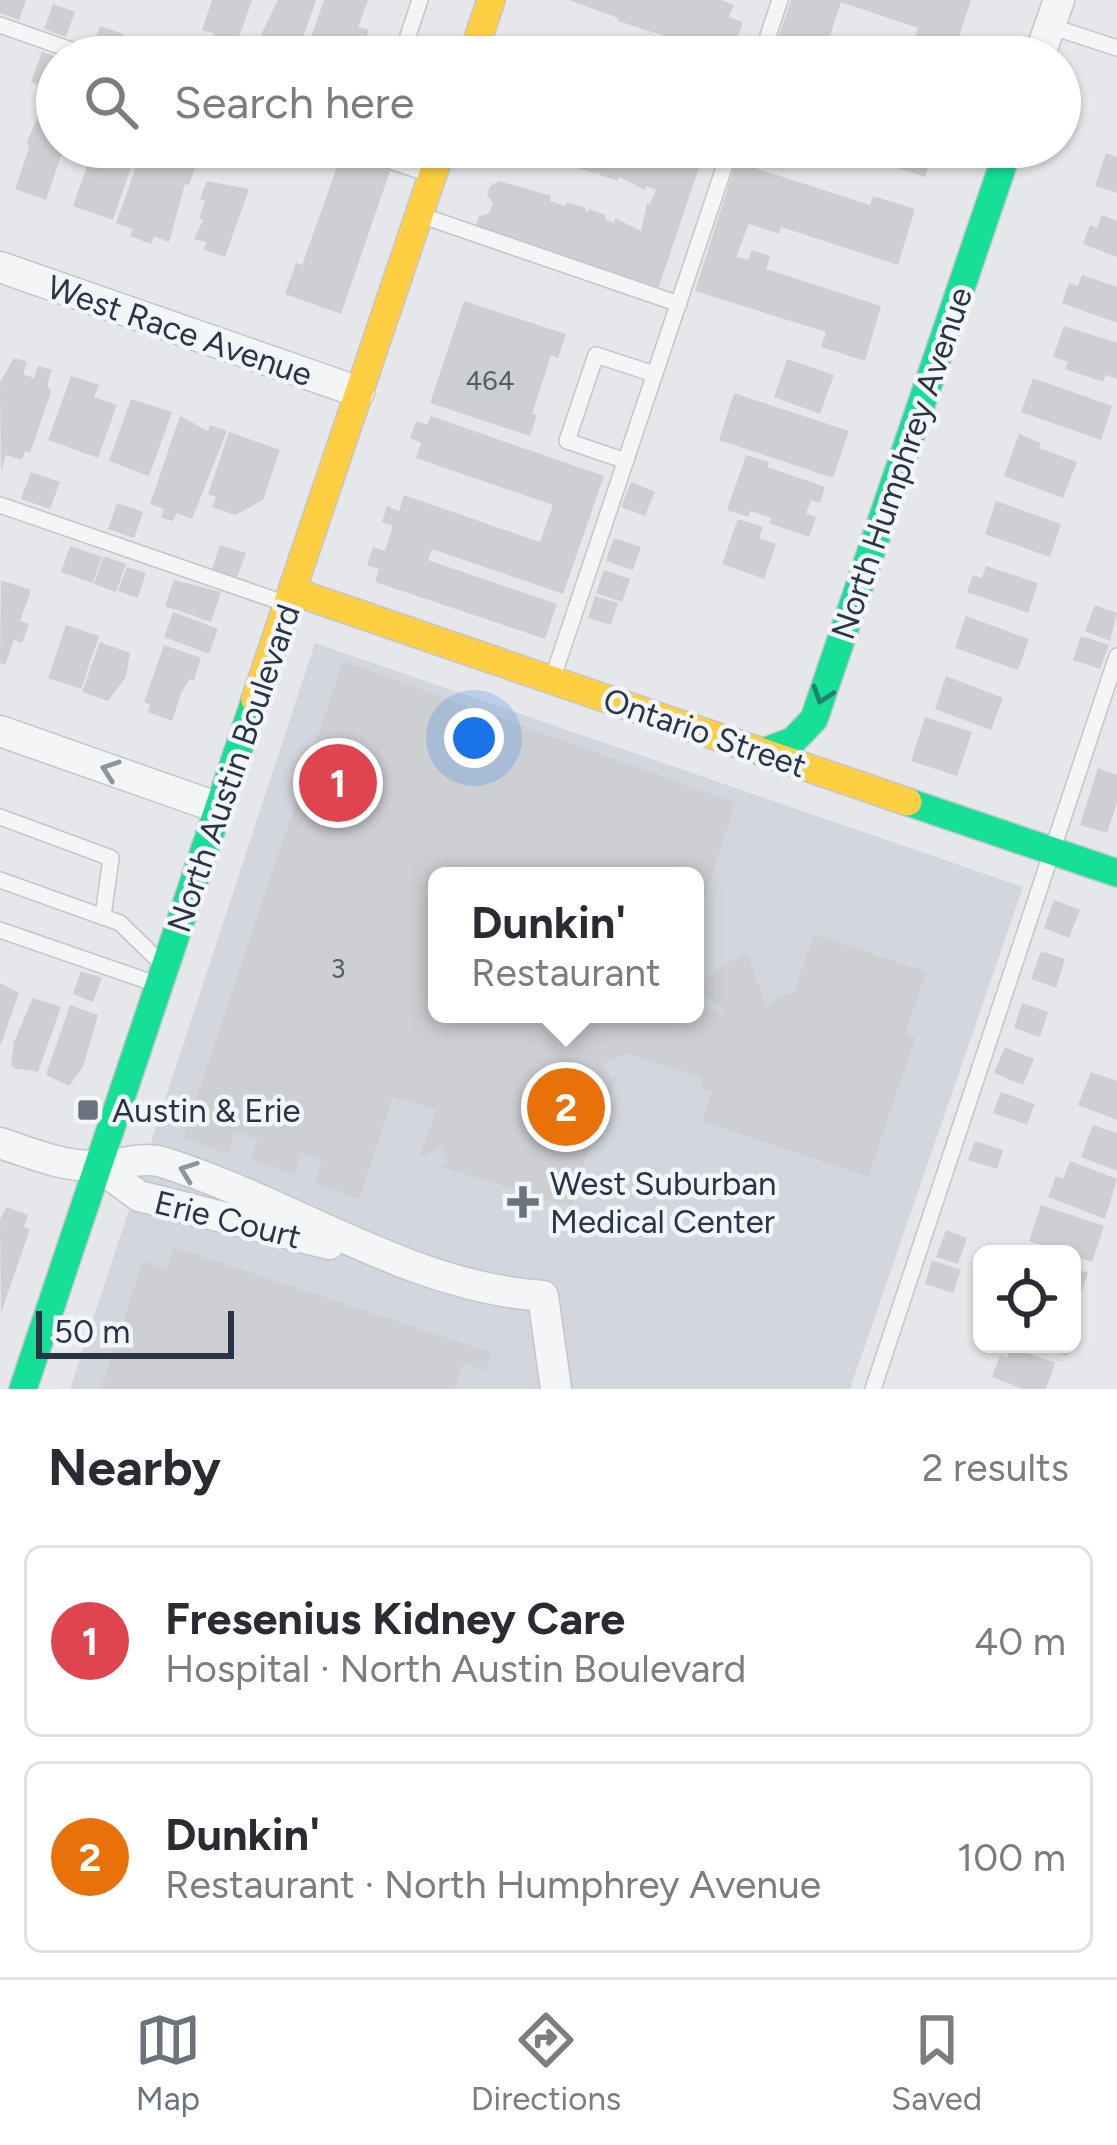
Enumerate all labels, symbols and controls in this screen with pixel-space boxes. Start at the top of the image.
search box [36,36,1081,168]
icon: search [78,69,144,135]
text: Search here [174,75,414,129]
street label: West Race Avenue [42,267,317,394]
street label: North Humphrey Avenue [823,282,980,644]
house number: 464 [466,364,514,397]
street label: North Austin Boulevard [159,599,308,937]
street label: Ontario Street [598,680,811,785]
one-way arrow [812,683,836,704]
your location [444,708,504,768]
pin: 1 [299,738,377,828]
one-way arrow [100,759,121,784]
popup [428,867,704,1023]
text: Dunkin' [471,895,626,949]
text: Restaurant [471,949,661,996]
house number: 3 [331,952,345,985]
pin: 2 [527,1062,605,1152]
place label: Austin & Erie [112,1091,301,1130]
marker: Austin & Erie [75,1097,101,1123]
one-way arrow [178,1161,199,1186]
place label: West Suburban Medical Center [550,1164,777,1241]
street label: Erie Court [151,1182,305,1256]
marker: West Suburban Medical Center [507,1186,539,1218]
map controls [973,1245,1081,1353]
button: locate [973,1245,1081,1353]
scale bar [36,1305,234,1358]
text: 50 m [54,1312,130,1351]
text: Nearby [48,1437,221,1498]
text: 2 results [922,1444,1069,1491]
text: Fresenius Kidney Care [165,1591,625,1645]
text: 1 [82,1618,98,1665]
text: 40 m [974,1618,1066,1665]
text: Hospital · North Austin Boulevard [165,1645,746,1692]
text: Dunkin' [165,1807,320,1861]
text: 2 [79,1834,101,1881]
text: 100 m [957,1834,1066,1881]
text: Restaurant · North Humphrey Avenue [165,1861,821,1908]
tab: Map [135,2007,201,2118]
tab: Directions [471,2007,621,2118]
tab: Saved [891,2007,982,2118]

